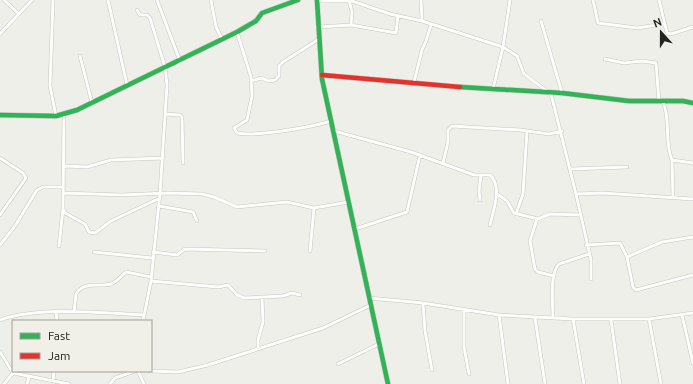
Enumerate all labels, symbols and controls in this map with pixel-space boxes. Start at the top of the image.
north arrow [641,12,681,52]
text: N [651,16,663,30]
legend [12,320,152,372]
text: Fast [48,329,70,342]
text: Jam [48,349,70,362]

